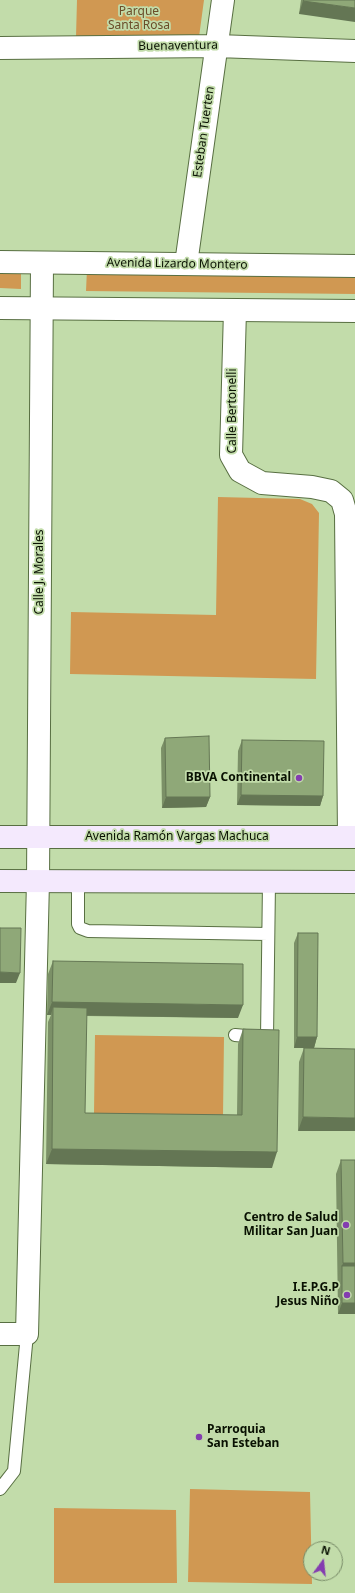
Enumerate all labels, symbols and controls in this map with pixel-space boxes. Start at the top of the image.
park label: Parque Santa Rosa [108,5,170,33]
street label: Buenaventura [138,38,218,54]
street label: Esteban Tuerten [190,85,218,179]
street label: Avenida Lizardo Montero [106,256,248,272]
street label: Calle Bertonelli [226,369,240,453]
street label: Calle J. Morales [33,529,47,615]
place label: BBVA Continental [186,771,291,785]
marker: BBVA Continental [294,773,304,783]
street label: Avenida Ramón Vargas Machuca [85,830,269,844]
place label: Centro de Salud Militar San Juan [244,1211,338,1239]
marker: Centro de Salud Militar San Juan [341,1220,351,1230]
place label: I.E.P.G.P Jesus Niño [276,1281,339,1309]
marker: I.E.P.G.P Jesus Niño [342,1290,352,1300]
place label: Parroquia San Esteban [207,1423,279,1451]
marker: Parroquia San Esteban [194,1432,204,1442]
north arrow [303,1541,343,1581]
text: N [320,1541,332,1558]

